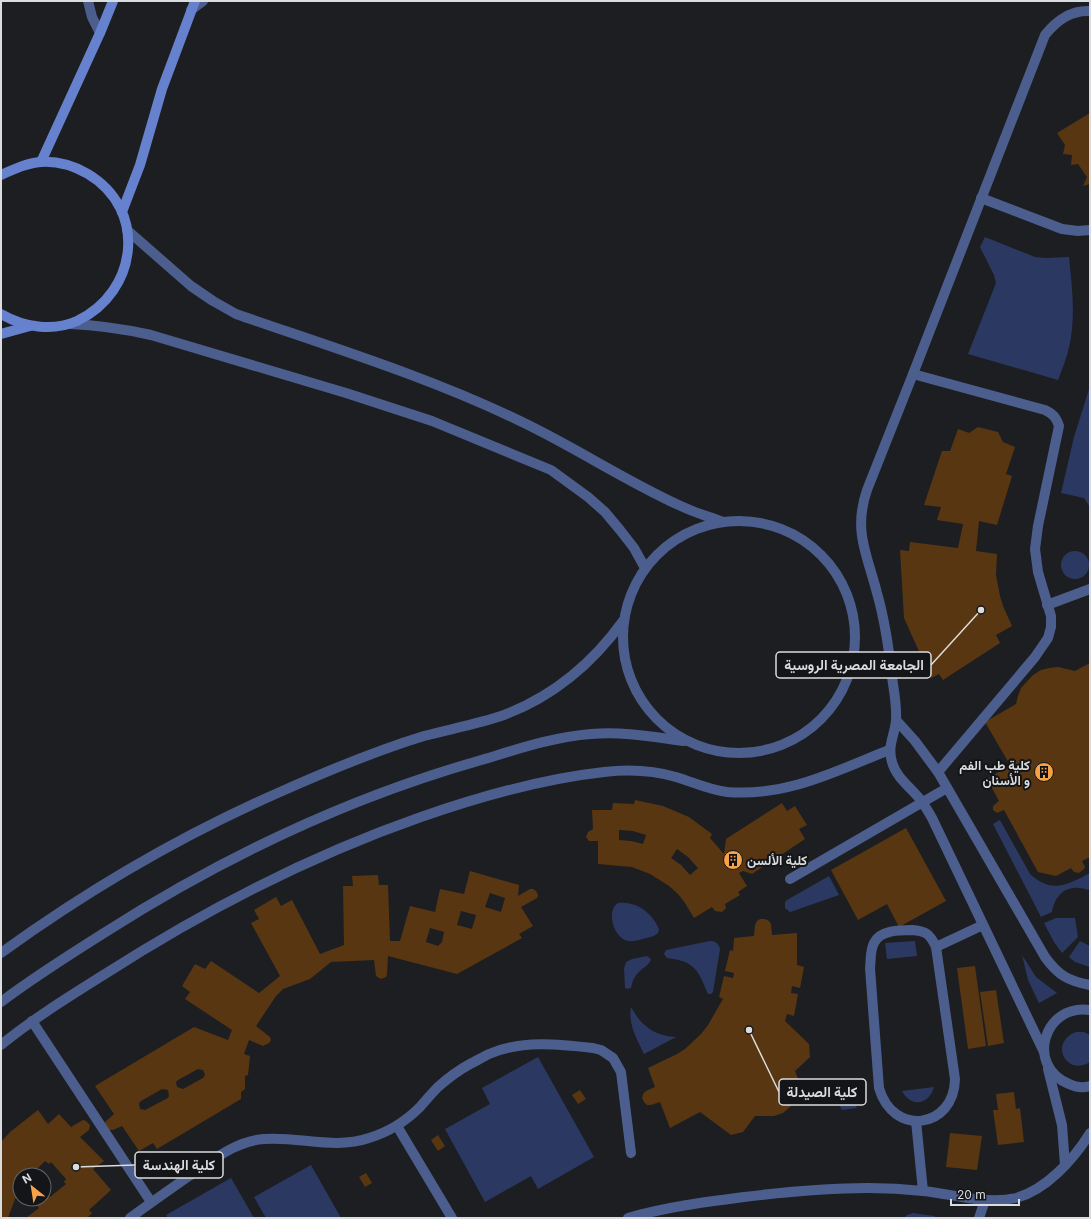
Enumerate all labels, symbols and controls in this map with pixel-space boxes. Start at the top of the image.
callout: الجامعة المصرية الروسية [776,652,931,678]
text: الجامعة المصرية الروسية [784,656,924,674]
place label: كلية طب الفم و الأسنان [959,757,1030,789]
building icon: كلية طب الفم و الأسنان [1033,761,1055,783]
building icon: كلية الألسن [722,849,744,871]
place label: كلية الألسن [747,852,807,868]
callout: كلية الصيدلة [779,1079,866,1105]
text: كلية الصيدلة [787,1083,857,1101]
callout: كلية الهندسة [135,1152,223,1178]
text: كلية الهندسة [143,1156,215,1174]
north arrow [12,1167,52,1207]
text: N [20,1170,34,1186]
scale bar [951,1181,1019,1207]
text: 20 m [957,1187,986,1202]

